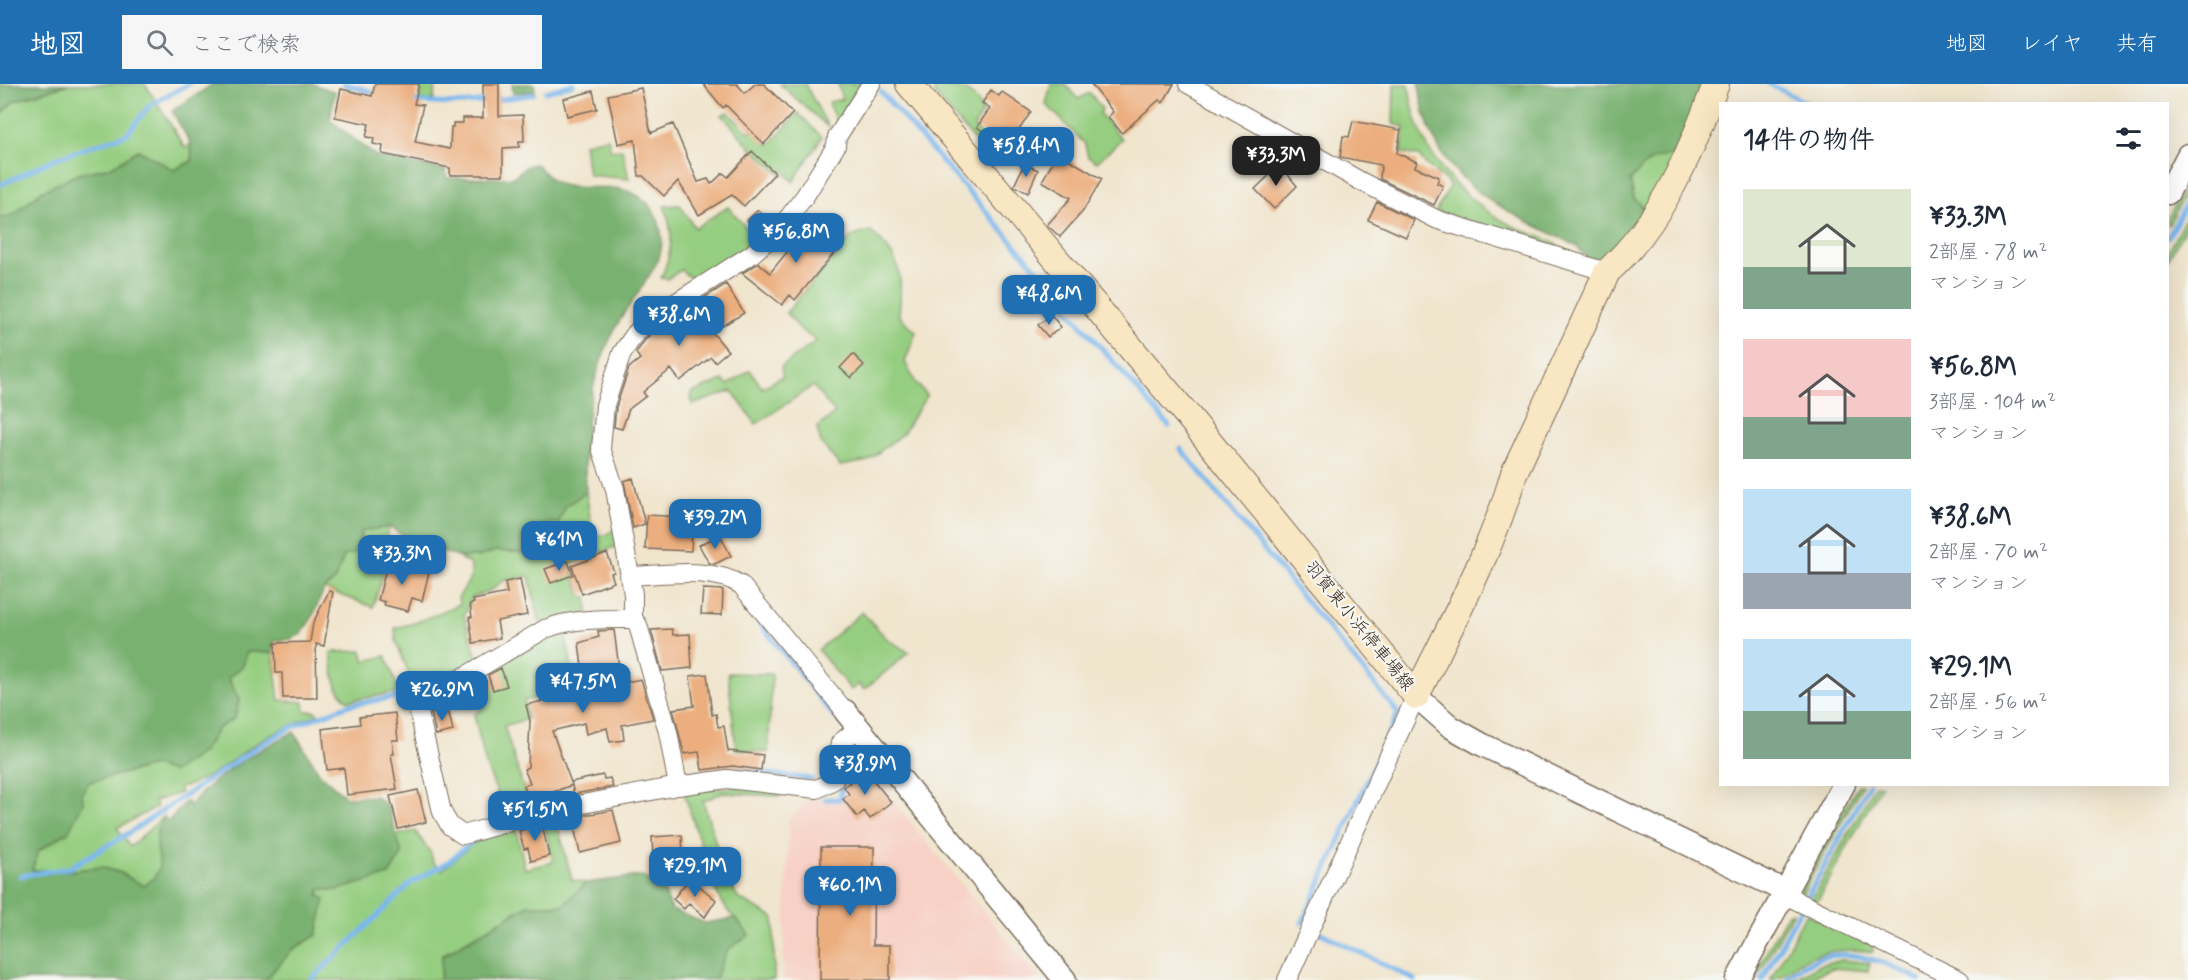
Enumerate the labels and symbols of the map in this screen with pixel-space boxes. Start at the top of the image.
pin: ¥58.4M [977,127,1075,178]
pin: ¥33.3M [1227,136,1325,187]
pin: ¥56.8M [747,213,845,264]
pin: ¥48.6M [1000,275,1098,326]
pin: ¥38.6M [630,296,728,347]
pin: ¥39.2M [666,499,764,550]
pin: ¥61M [523,521,595,572]
pin: ¥33.3M [353,535,451,586]
street label: 羽賀東小浜停車場線 [1299,555,1419,697]
pin: ¥47.5M [534,663,632,714]
pin: ¥26.9M [393,671,491,722]
pin: ¥38.9M [816,745,914,796]
pin: ¥51.5M [486,791,584,842]
pin: ¥29.1M [646,847,744,898]
pin: ¥60.1M [801,866,899,917]

